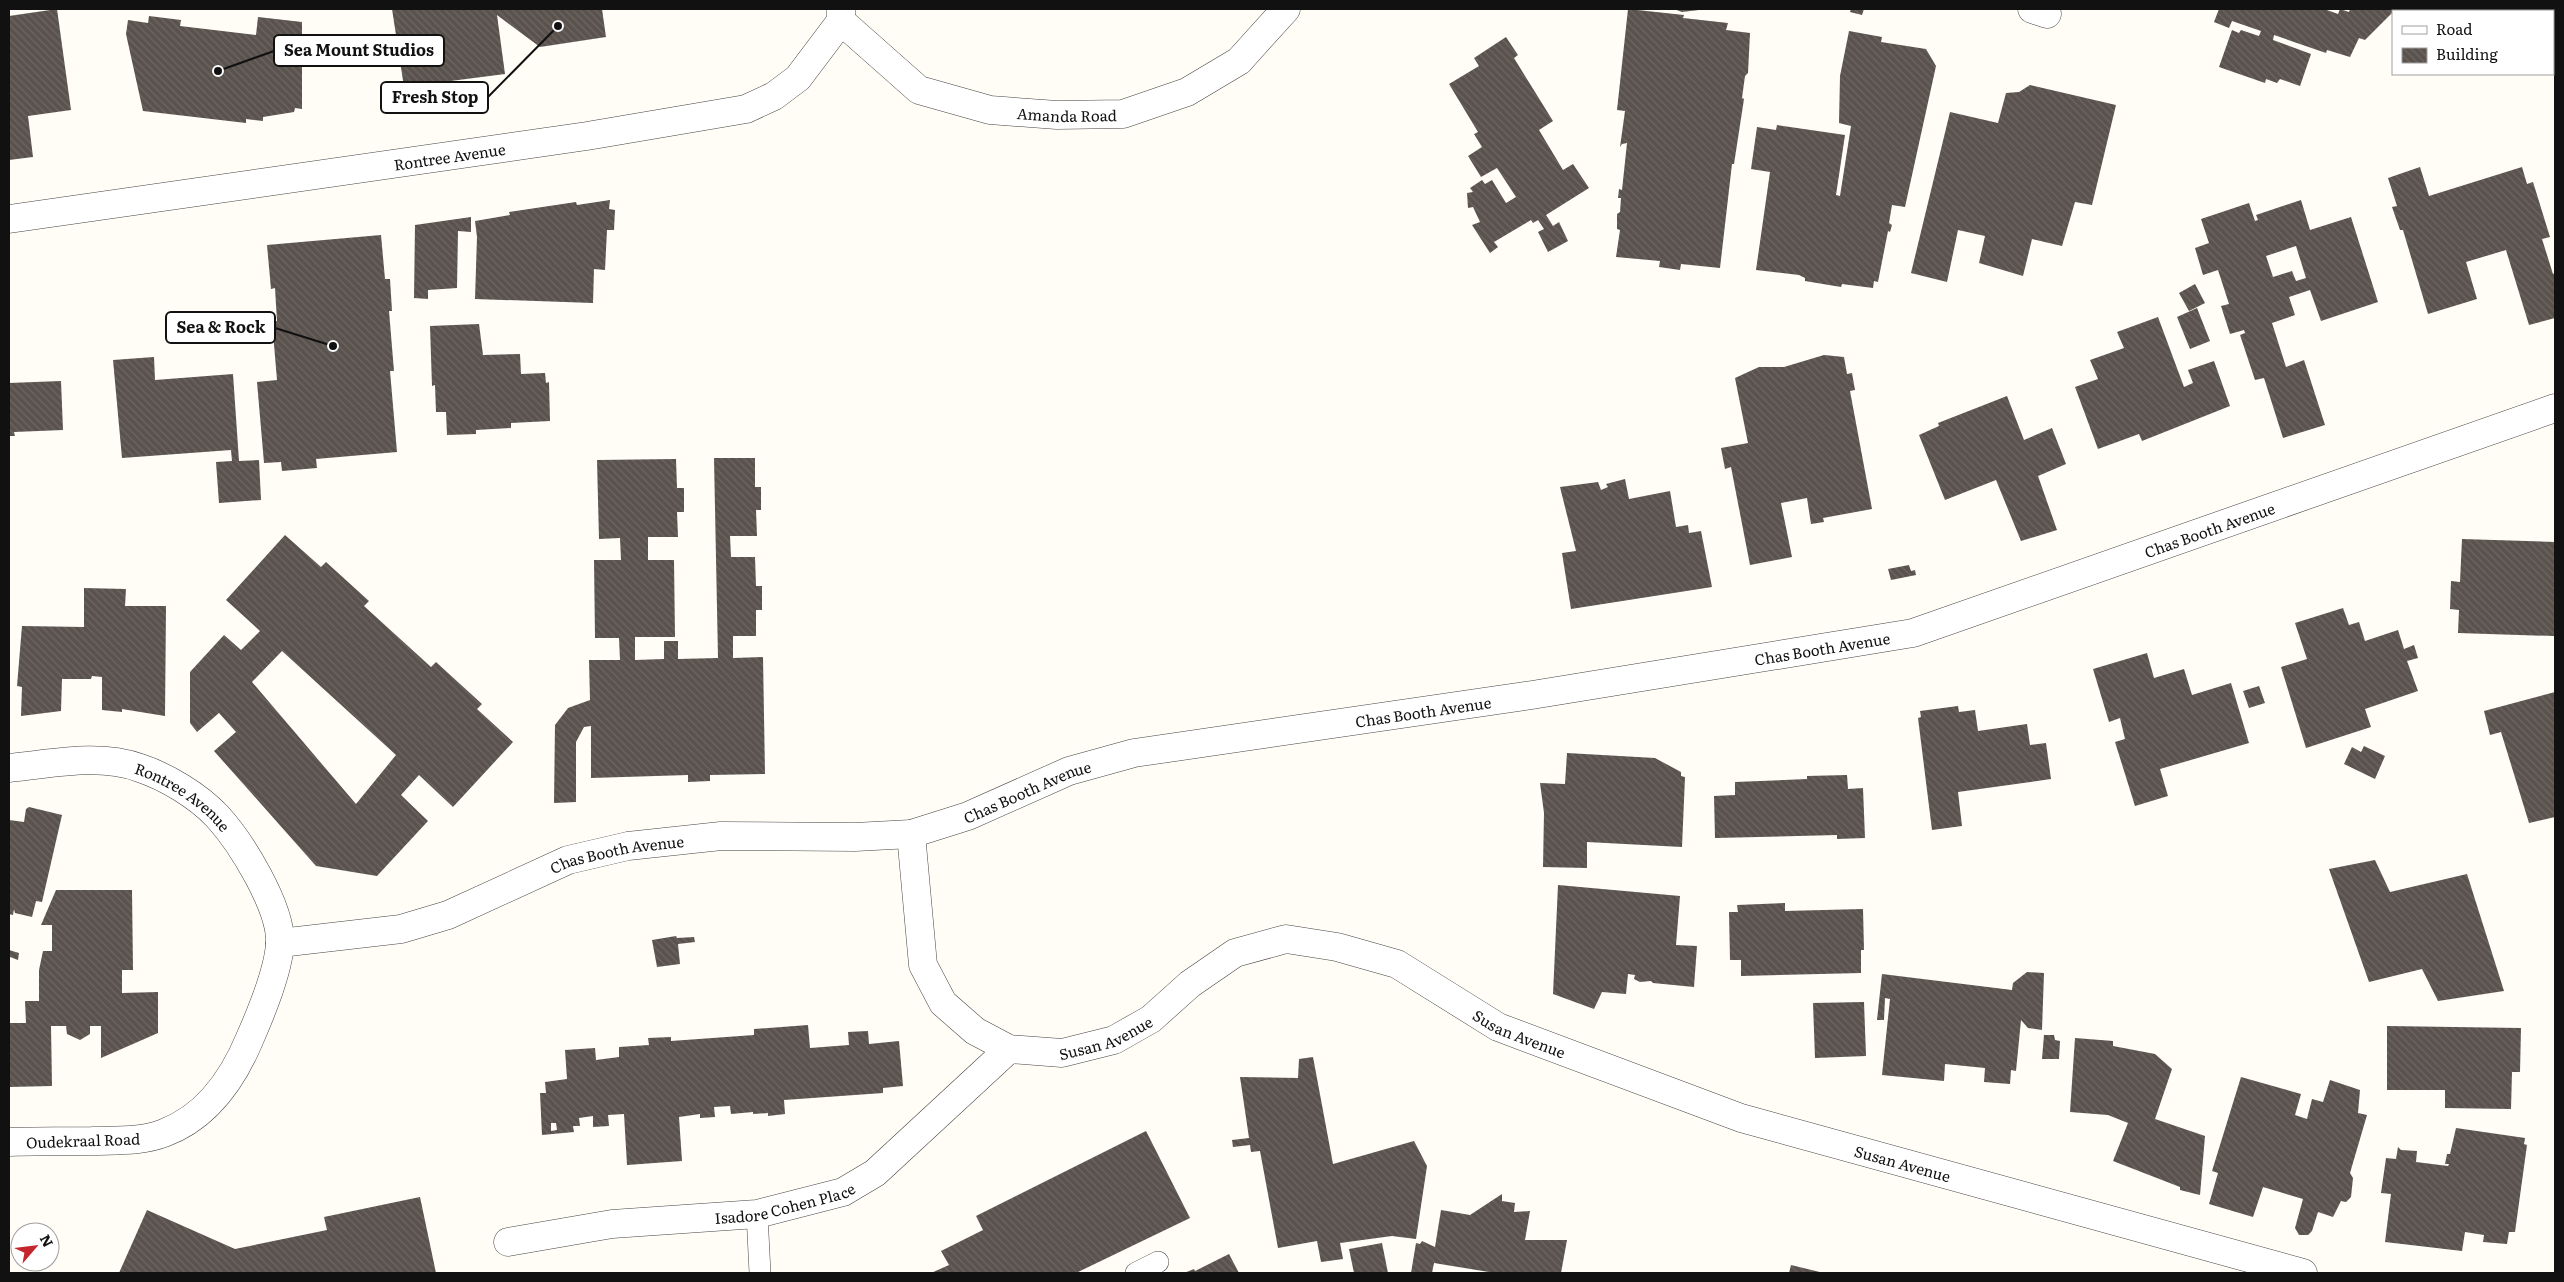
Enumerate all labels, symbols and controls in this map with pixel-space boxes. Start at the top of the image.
legend [2392,10,2554,75]
text: Road [2436,17,2472,40]
callout: Sea Mount Studios [274,35,444,66]
text: Sea Mount Studios [284,37,434,61]
text: Building [2436,42,2498,65]
callout: Fresh Stop [381,82,488,113]
text: Fresh Stop [392,84,478,108]
street label: Amanda Road [1016,101,1117,127]
street label: Rontree Avenue [392,136,507,175]
callout: Sea & Rock [166,312,275,343]
text: Sea & Rock [177,314,266,338]
street label: Chas Booth Avenue [2141,496,2278,563]
street label: Chas Booth Avenue [1753,625,1892,670]
street label: Chas Booth Avenue [1354,690,1493,732]
street label: Chas Booth Avenue [959,754,1094,828]
street label: Rontree Avenue [132,756,237,836]
street label: Chas Booth Avenue [546,829,685,879]
street label: Susan Avenue [1469,1003,1569,1063]
street label: Susan Avenue [1056,1009,1156,1065]
street label: Oudekraal Road [26,1127,140,1153]
street label: Susan Avenue [1852,1138,1954,1187]
street label: Isadore Cohen Place [714,1176,859,1228]
north arrow [10,1222,60,1272]
text: N [36,1231,59,1251]

